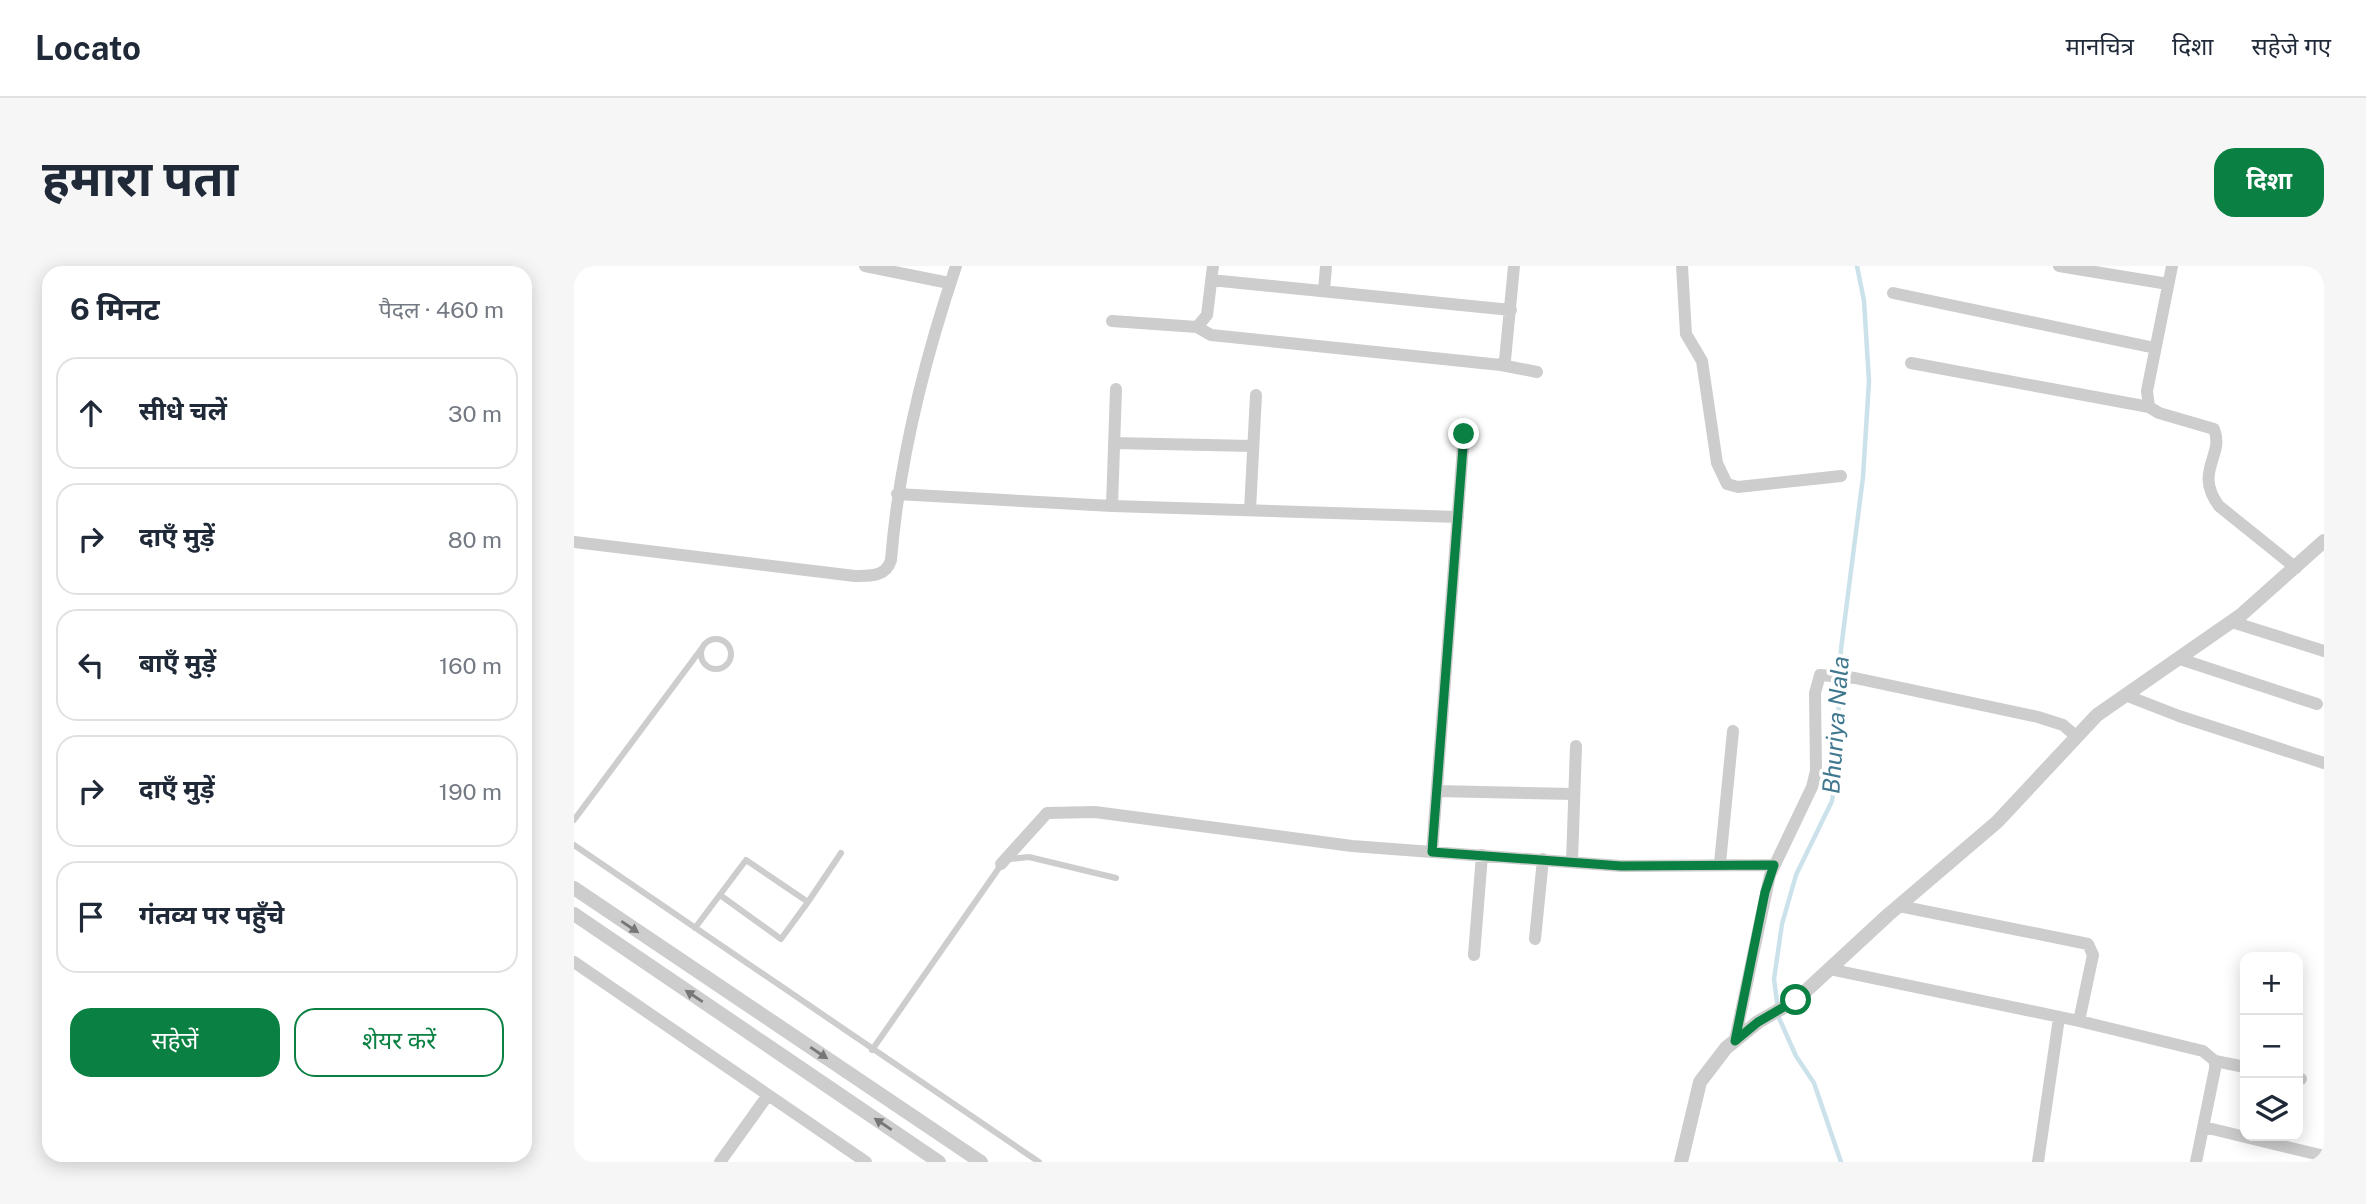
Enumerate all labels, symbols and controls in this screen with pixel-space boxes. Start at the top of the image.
text: Locato [35,29,141,67]
text: मानचित्र [2066,32,2134,60]
text: दिशा [2172,32,2214,60]
text: सहेजे गए [2252,32,2331,60]
button: दिशा [2214,148,2324,217]
text: हमारा पता [42,149,238,207]
text: 6 मिनट [70,291,160,327]
text: पैदल · 460 m [379,296,504,323]
icon: ahead [72,394,110,432]
text: सीधे चलें [139,395,227,426]
text: 30 m [448,400,502,427]
route end [1448,418,1479,449]
icon: right [72,520,110,558]
text: दाएँ मुड़ें [139,521,215,552]
text: 80 m [448,526,502,553]
icon: left [72,646,110,684]
text: बाएँ मुड़ें [139,647,216,678]
text: 160 m [439,652,502,679]
water label: Bhuriya Nala [1816,655,1854,795]
icon: right [72,772,110,810]
text: दाएँ मुड़ें [139,773,215,804]
text: 190 m [439,778,502,805]
icon: arrive [72,898,110,936]
text: गंतव्य पर पहुँचे [139,899,284,930]
one-way arrow [621,920,640,933]
map controls [2240,952,2303,1141]
button: + [2240,952,2303,1015]
route start [1780,984,1811,1015]
one-way arrow [685,989,703,1003]
button: सहेजें [70,1008,280,1077]
button: शेयर करें [294,1008,504,1077]
button: − [2240,1015,2303,1078]
one-way arrow [810,1047,829,1060]
button: layers [2240,1078,2303,1141]
one-way arrow [873,1118,892,1131]

